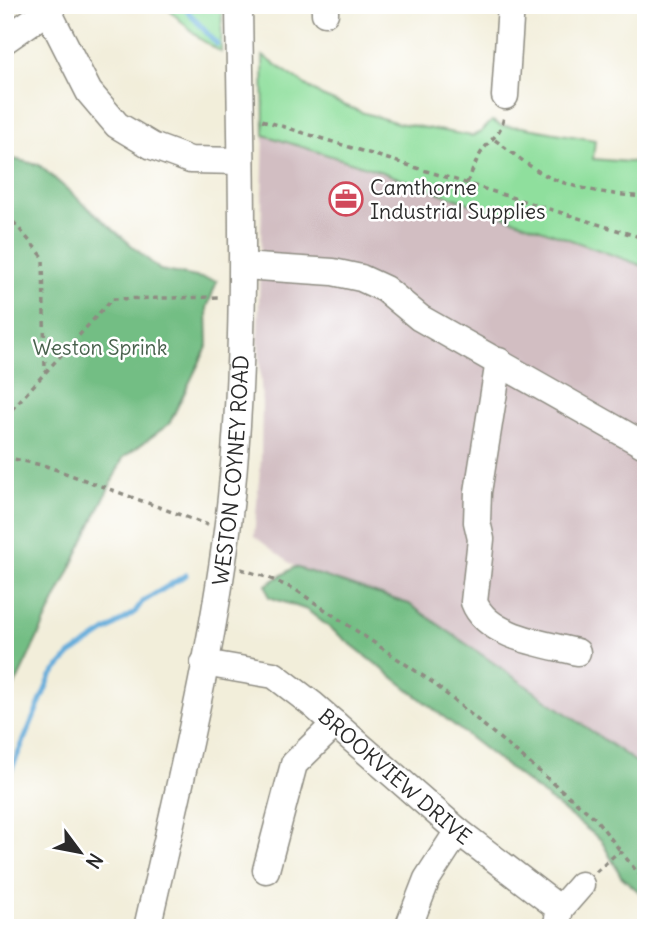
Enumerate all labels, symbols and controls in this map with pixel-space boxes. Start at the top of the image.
place label: Camthorne Industrial Supplies [370,174,546,225]
office icon: Camthorne Industrial Supplies [327,180,365,218]
park label: Weston Sprink [32,334,168,361]
street label: WESTON COYNEY ROAD [206,354,254,587]
street label: BROOKVIEW DRIVE [313,702,477,850]
north arrow [46,818,116,888]
text: N [81,849,108,873]

